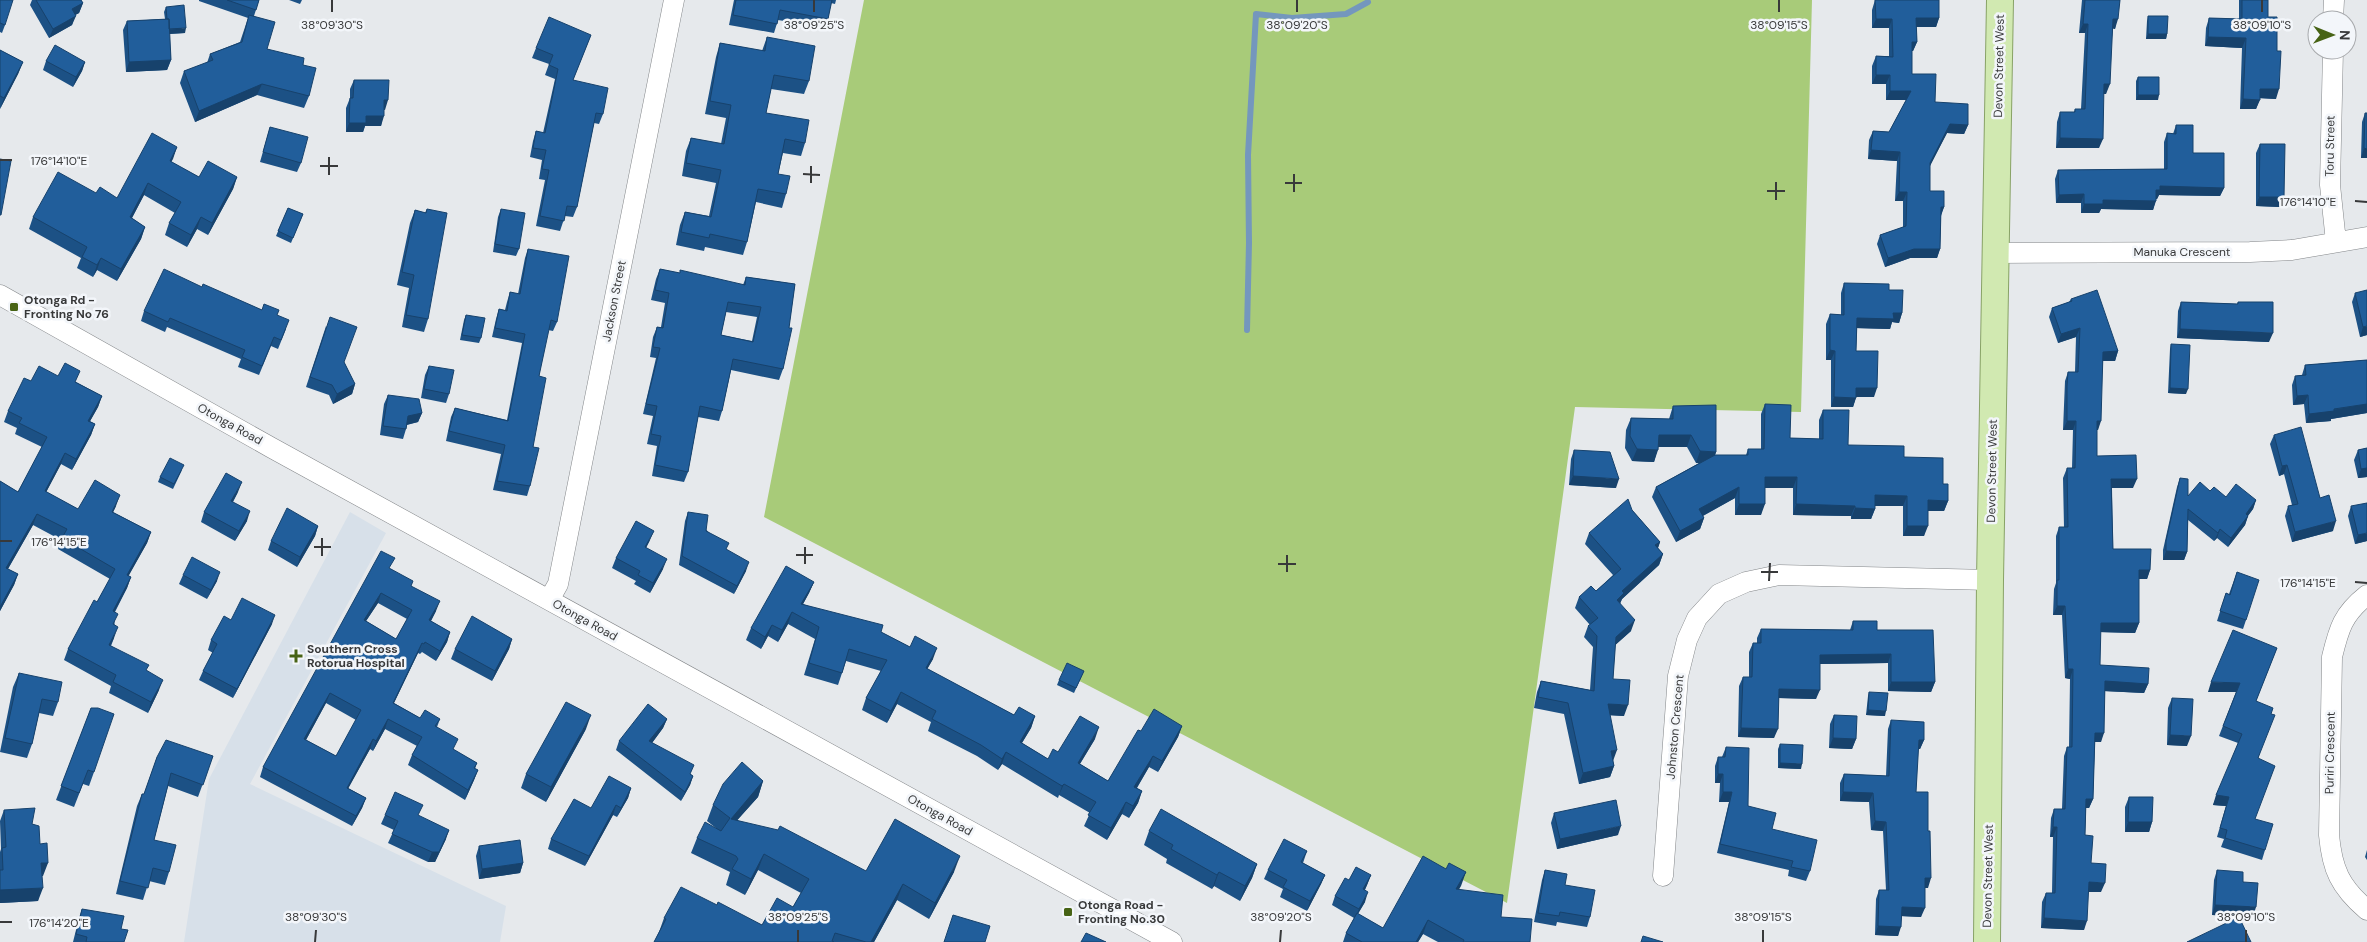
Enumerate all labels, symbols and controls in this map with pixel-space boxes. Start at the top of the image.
north arrow [2307,10,2357,60]
street label: Devon Street West [1990,14,2008,118]
text: 38°09'30"S [301,17,363,33]
text: 38°09'25"S [784,17,844,33]
text: 38°09'20"S [1266,17,1328,33]
text: 38°09'15"S [1750,17,1808,33]
text: 38°09'10"S [2233,17,2291,33]
text: N [2336,30,2354,40]
street label: Toru Street [2321,115,2339,177]
text: 176°14'10"E [31,153,88,169]
text: 176°14'10"E [2280,194,2337,210]
street label: Manuka Crescent [2133,244,2231,260]
street label: Jackson Street [598,259,630,343]
place label: Otonga Rd - Fronting No 76 [24,292,109,322]
marker: Otonga Rd - Fronting No 76 [8,301,20,313]
street label: Otonga Road [195,400,265,448]
street label: Devon Street West [1983,419,2001,523]
text: 176°14'15"E [31,534,87,550]
text: 176°14'15"E [2280,575,2336,591]
street label: Otonga Road [550,596,620,644]
place label: Southern Cross Rotorua Hospital [307,641,405,671]
marker: Southern Cross Rotorua Hospital [289,649,303,663]
street label: Johnston Crescent [1662,674,1688,780]
street label: Puriri Crescent [2321,711,2339,794]
street label: Otonga Road [905,791,975,839]
street label: Devon Street West [1979,824,1997,928]
place label: Otonga Road - Fronting No.30 [1078,897,1165,927]
marker: Otonga Road - Fronting No.30 [1062,906,1074,918]
text: 38°09'30"S [285,909,347,925]
text: 38°09'25"S [768,909,828,925]
text: 38°09'20"S [1250,909,1312,925]
text: 38°09'15"S [1734,909,1792,925]
text: 38°09'10"S [2217,909,2275,925]
text: 176°14'20"E [29,915,89,931]

